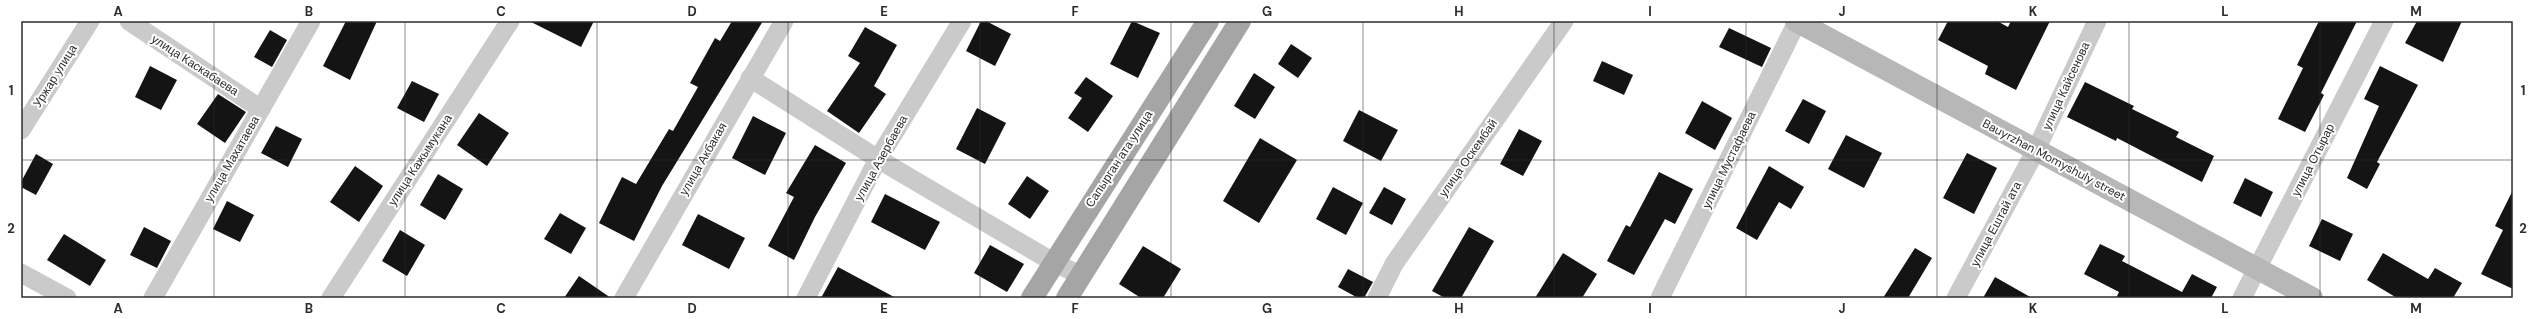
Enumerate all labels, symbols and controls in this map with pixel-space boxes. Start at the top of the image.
text: A [113,3,123,20]
text: B [305,3,313,20]
text: C [496,3,506,20]
text: D [687,3,697,20]
text: E [880,3,888,20]
text: F [1071,3,1079,20]
text: G [1262,3,1272,20]
text: H [1454,3,1464,20]
text: I [1648,3,1652,20]
text: J [1838,3,1846,20]
text: K [2029,3,2038,20]
text: L [2221,3,2229,20]
text: M [2410,3,2422,20]
street label: улица Каскабаева [148,31,242,99]
street label: улица Кайсенова [2039,39,2094,133]
street label: Уржар улица [29,41,81,110]
text: 1 [9,82,13,99]
text: 1 [2521,82,2525,99]
street label: Сапырган ата улица [1082,107,1157,211]
street label: улица Мустафаева [1698,108,1760,211]
street label: улица Кажымукана [384,111,456,209]
street label: улица Азербаева [851,112,911,204]
street label: улица Махатаева [201,113,263,205]
street label: Bauyrzhan Momyshuly street [1980,115,2129,205]
street label: улица Оскембай [1435,116,1501,200]
street label: улица Акбакая [676,120,730,198]
street label: улица Отырар [2288,121,2338,199]
street label: улица Ештай ата [1967,178,2025,269]
text: 2 [7,220,15,237]
text: 2 [2519,220,2527,237]
text: A [113,300,123,317]
text: B [305,300,313,317]
text: C [496,300,506,317]
text: D [687,300,697,317]
text: E [880,300,888,317]
text: F [1071,300,1079,317]
text: G [1262,300,1272,317]
text: H [1454,300,1464,317]
text: I [1648,300,1652,317]
text: J [1838,300,1846,317]
text: K [2029,300,2038,317]
text: L [2221,300,2229,317]
text: M [2410,300,2422,317]

